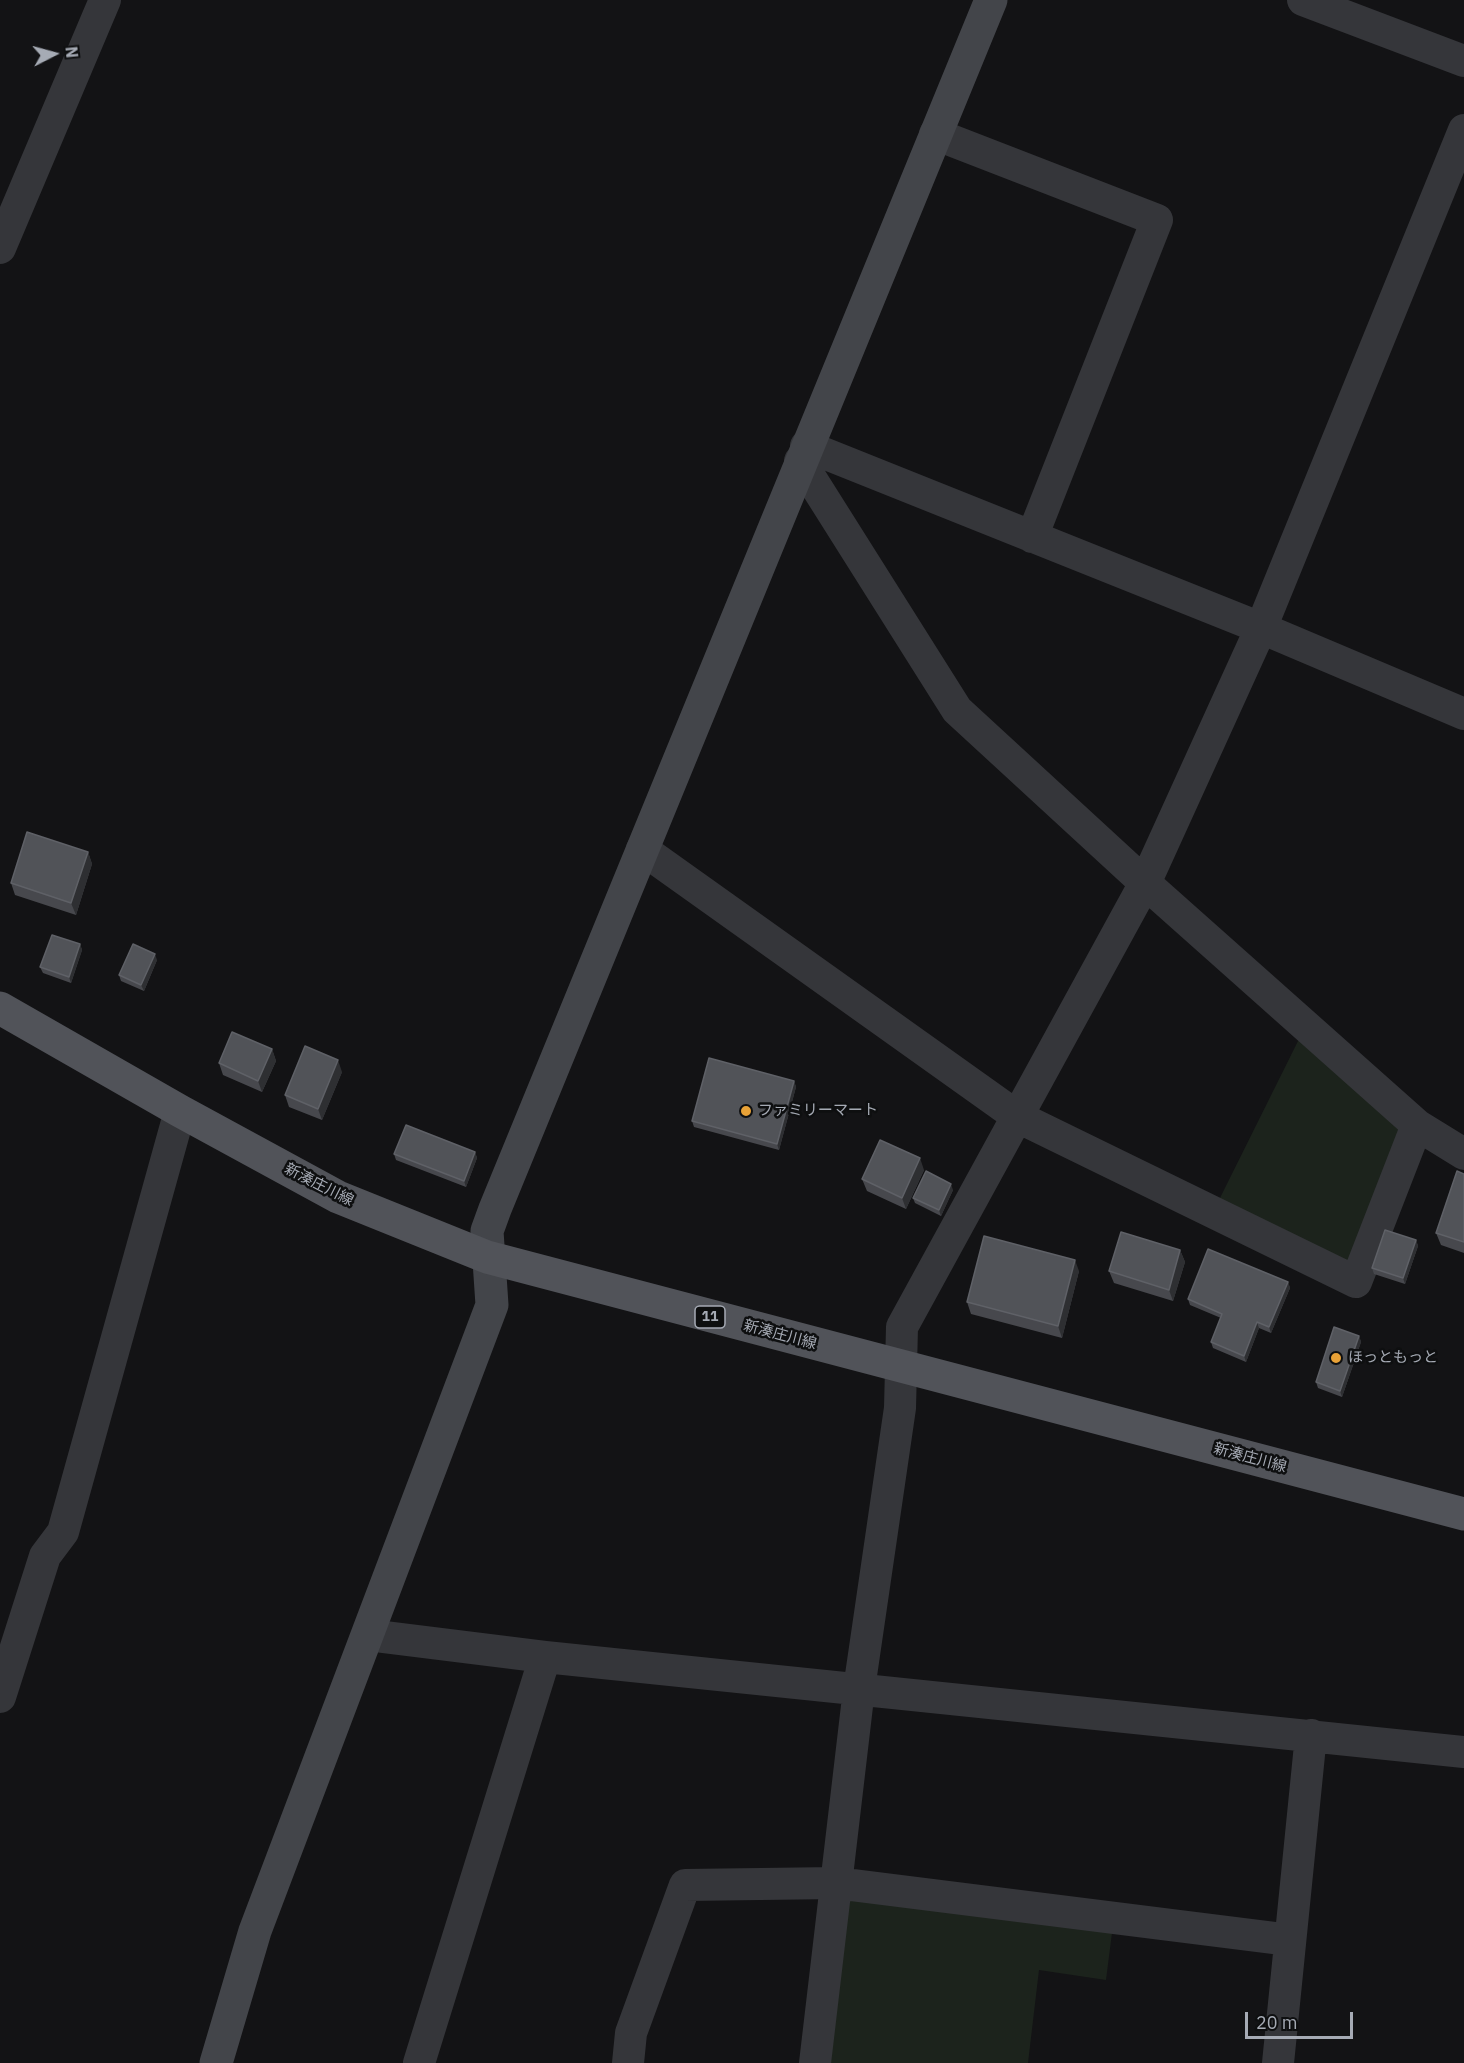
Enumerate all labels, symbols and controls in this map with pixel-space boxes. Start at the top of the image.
north arrow [24,24,84,84]
text: N [61,45,82,59]
place label: ファミリーマート [758,1102,878,1120]
marker: ファミリーマート [739,1104,753,1118]
street label: 新湊庄川線 [282,1160,356,1210]
road number: 11 [695,1306,725,1328]
street label: 新湊庄川線 [741,1317,819,1353]
place label: ほっともっと [1348,1349,1438,1367]
marker: ほっともっと [1329,1351,1343,1365]
street label: 新湊庄川線 [1211,1440,1289,1476]
scale bar [1248,2000,1356,2038]
text: 20 m [1256,2011,1298,2034]

